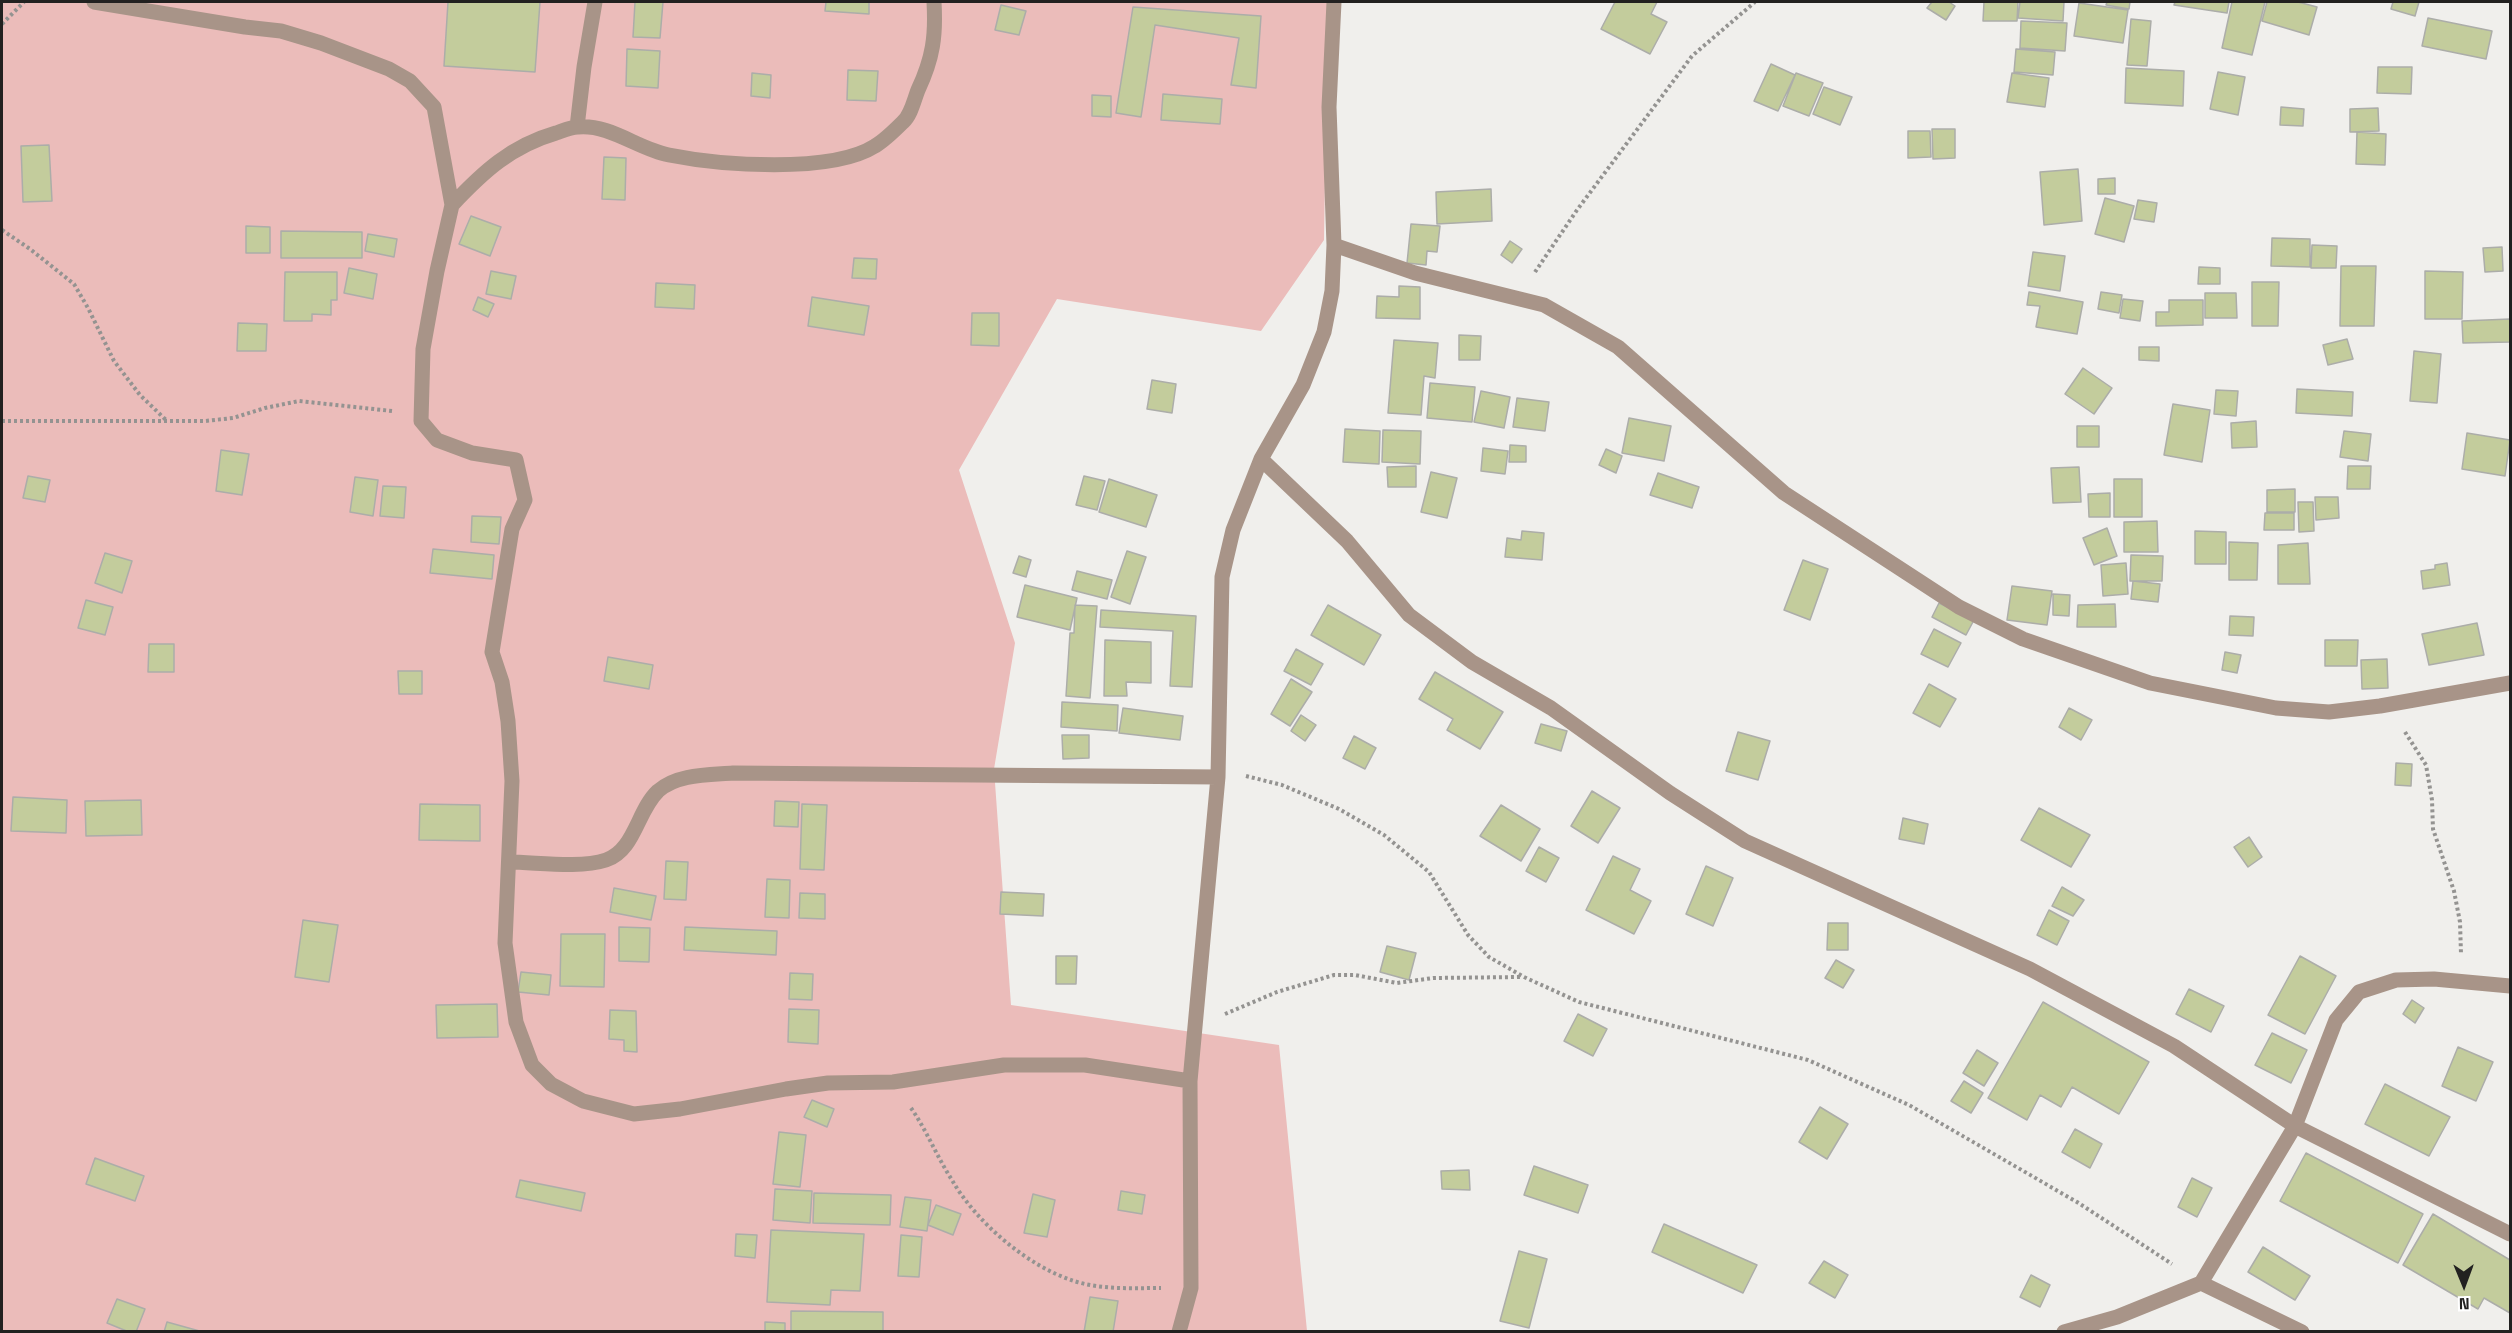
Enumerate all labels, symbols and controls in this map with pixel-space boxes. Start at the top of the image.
north arrow [2434,1255,2494,1315]
text: N [2459,1293,2470,1314]

